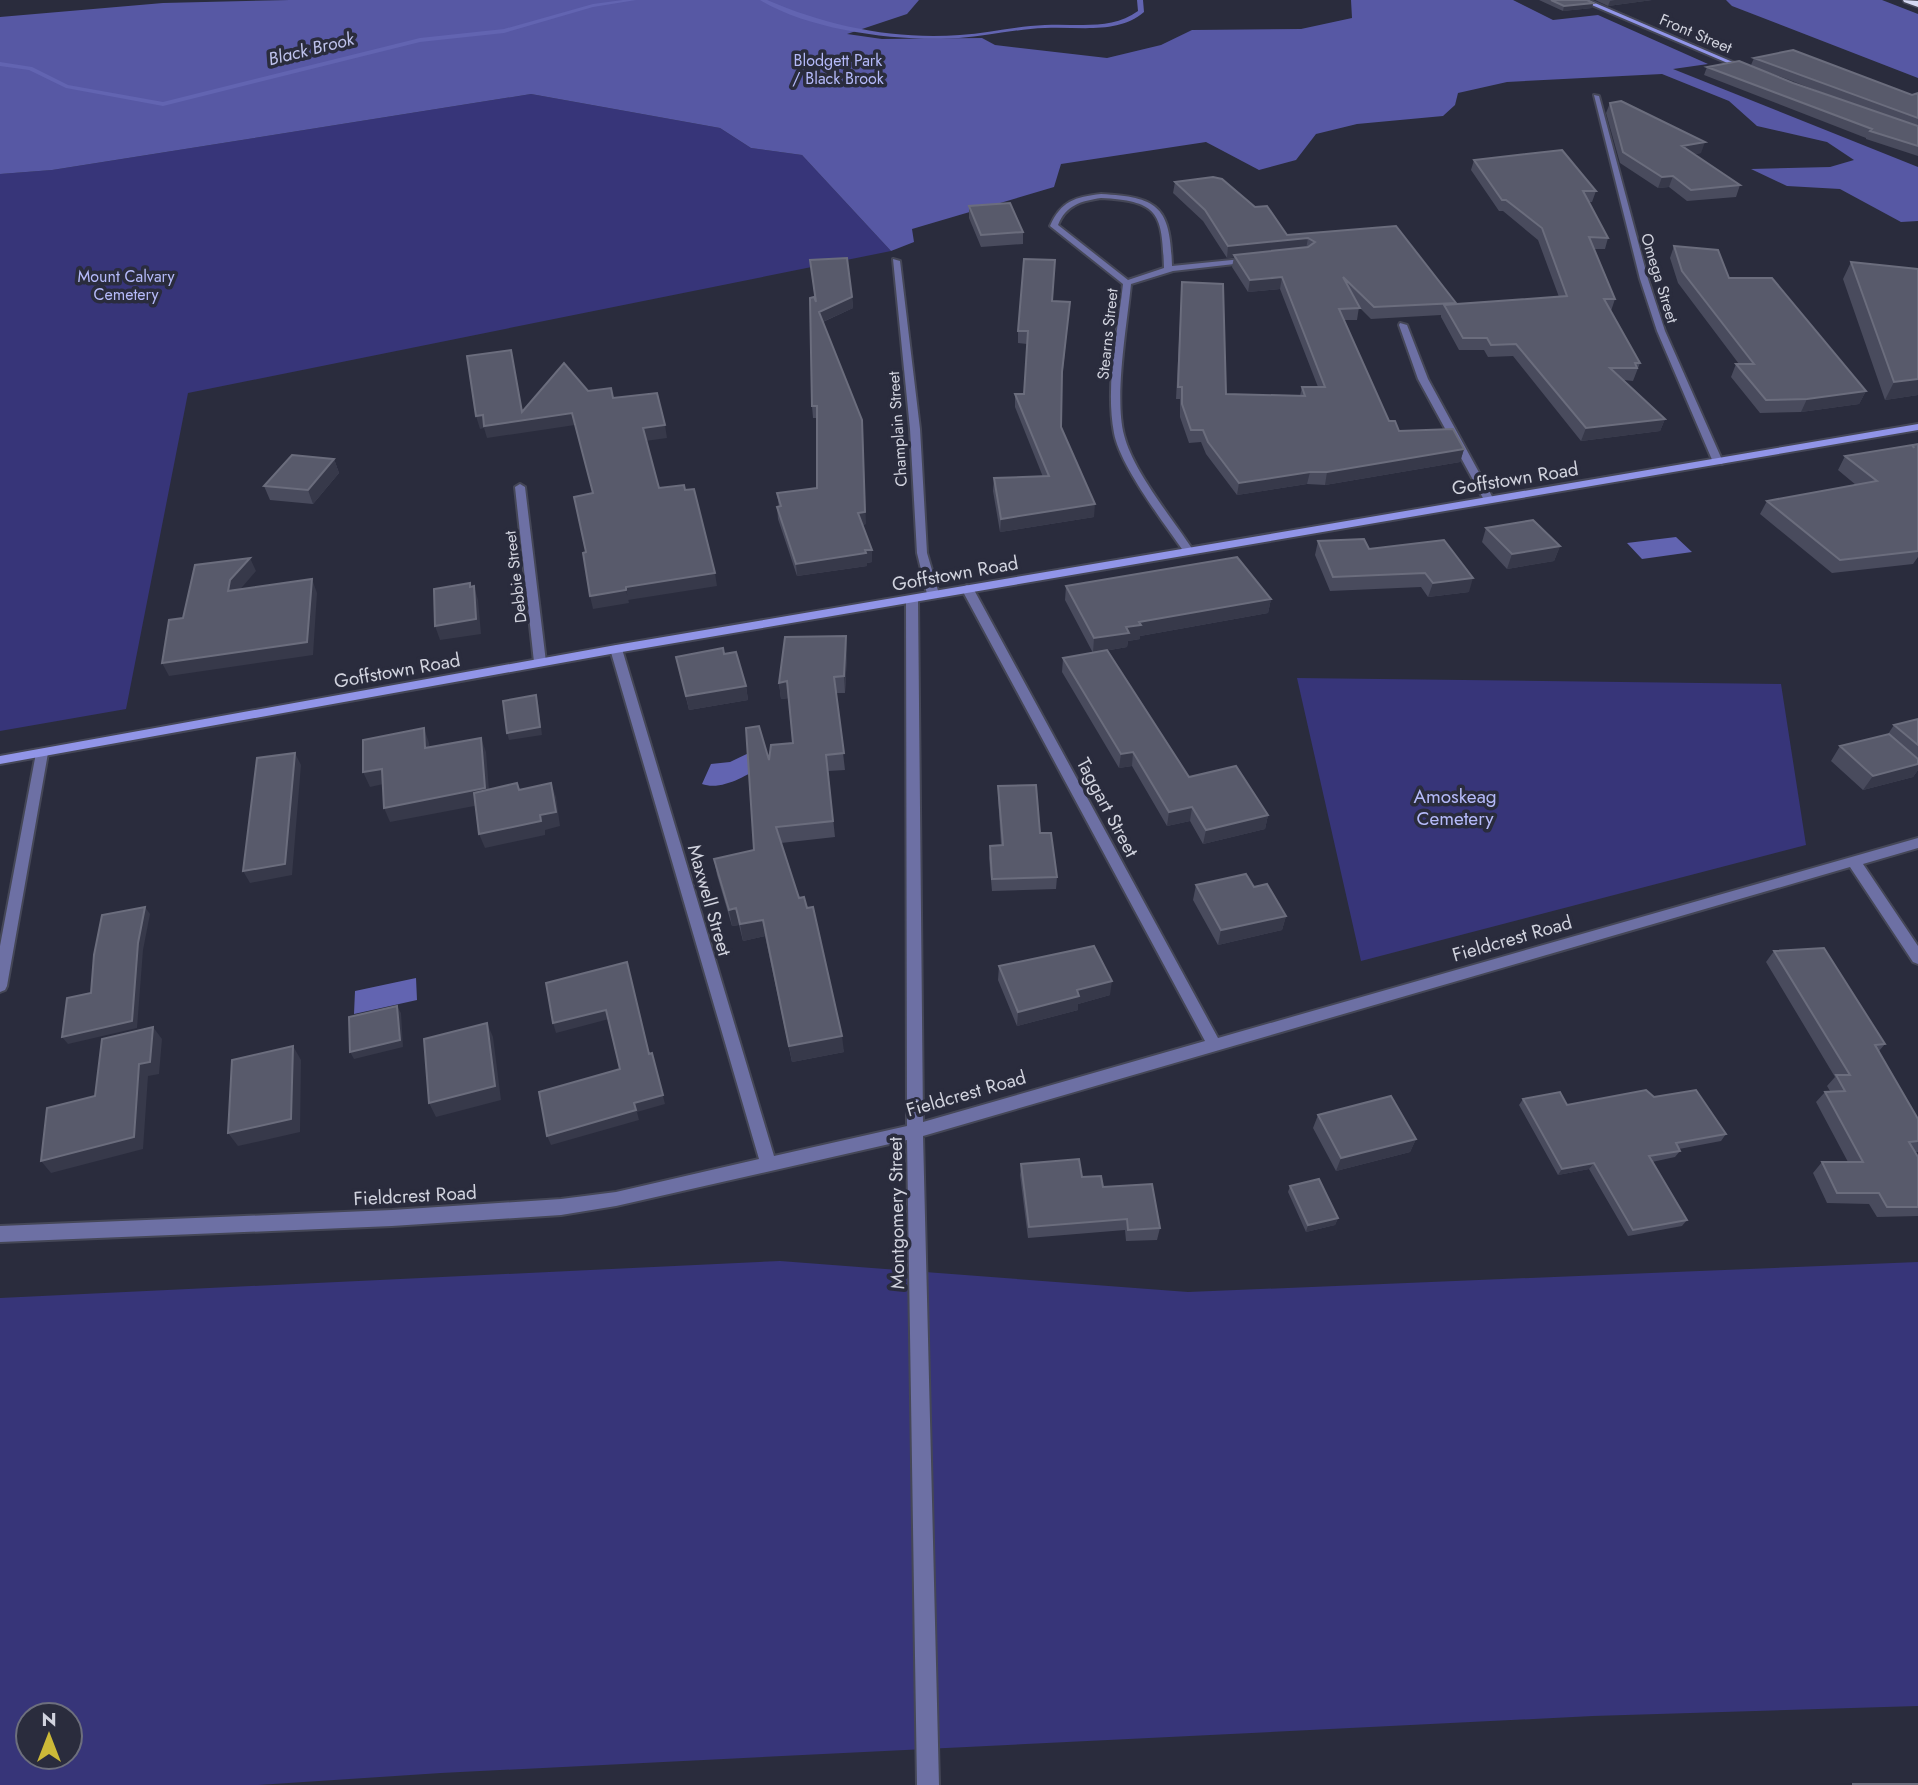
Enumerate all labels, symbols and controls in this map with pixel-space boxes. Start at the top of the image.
street label: Front Street [1656,8,1736,59]
water label: Black Brook [265,25,358,72]
park label: Blodgett Park / Black Brook [792,49,885,90]
street label: Omega Street [1635,230,1684,326]
park label: Mount Calvary Cemetery [77,265,176,306]
street label: Stearns Street [1091,287,1124,381]
street label: Champlain Street [882,370,913,487]
street label: Goffstown Road [1450,455,1580,502]
street label: Debbie Street [498,529,533,624]
street label: Goffstown Road [890,549,1020,598]
street label: Goffstown Road [332,646,462,695]
street label: Taggart Street [1070,753,1145,862]
park label: Amoskeag Cemetery [1413,783,1497,832]
street label: Maxwell Street [681,841,738,960]
street label: Fieldcrest Road [1449,908,1575,968]
street label: Fieldcrest Road [903,1063,1029,1123]
street label: Montgomery Street [882,1136,911,1290]
street label: Fieldcrest Road [353,1179,477,1212]
north arrow [14,1701,84,1771]
text: N [41,1706,57,1733]

